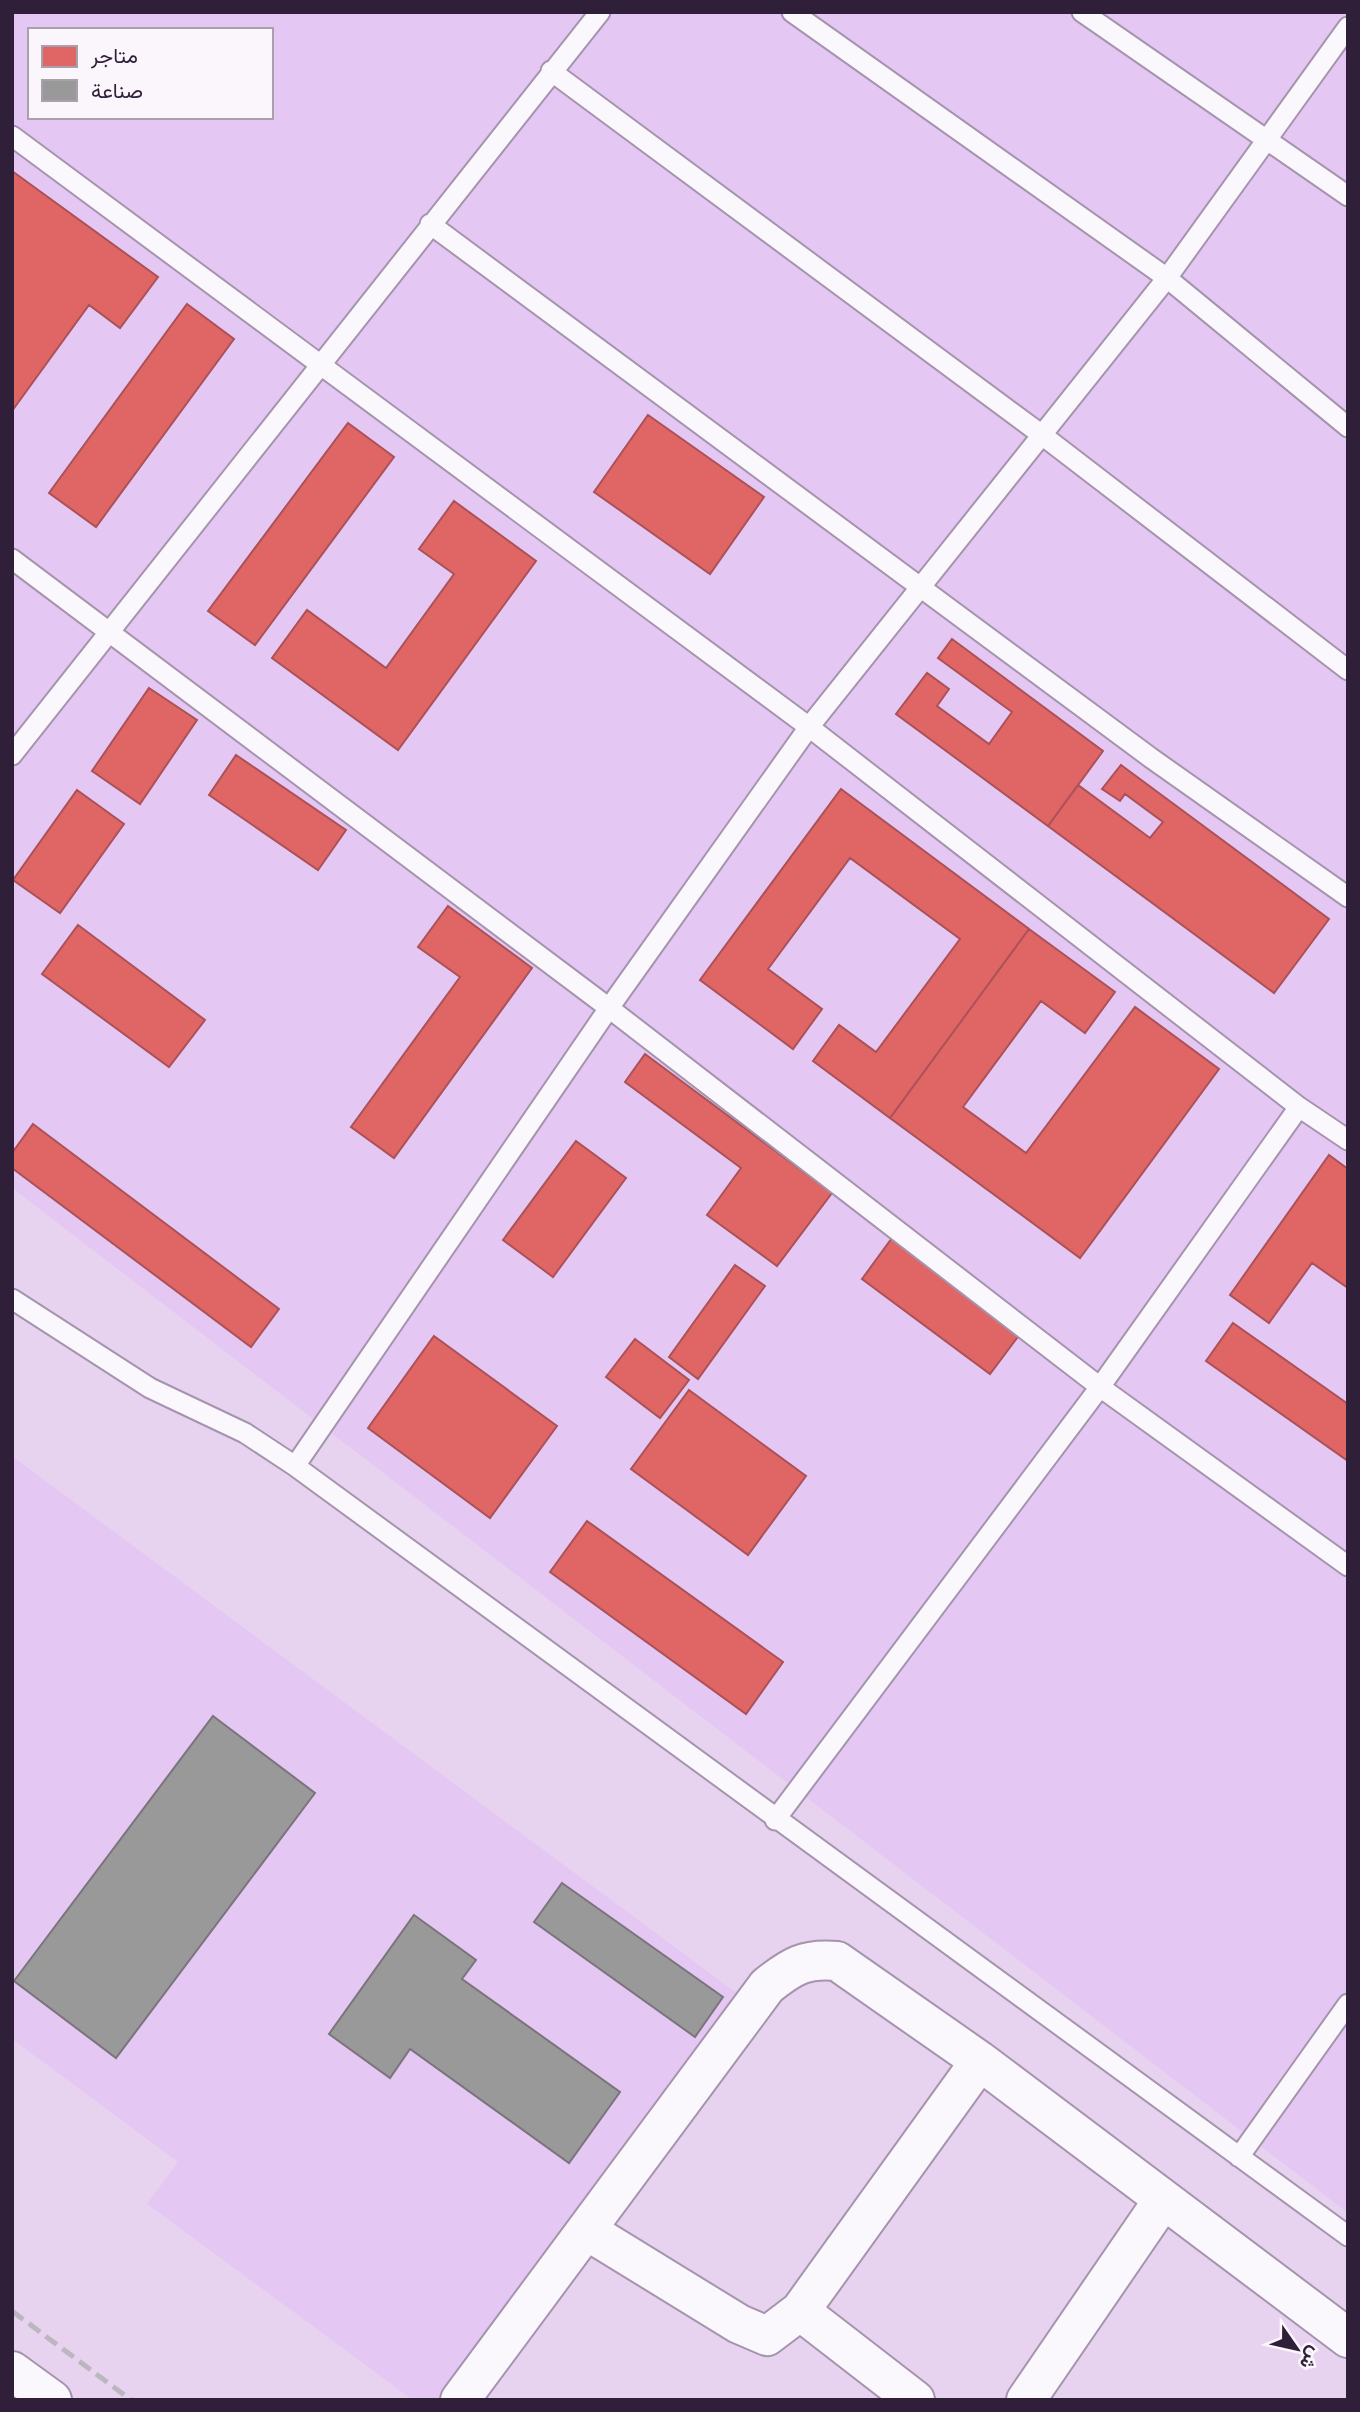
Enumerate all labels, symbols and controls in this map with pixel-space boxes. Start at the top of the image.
legend [28,28,273,119]
text: متاجر [90,42,138,69]
text: صناعة [91,77,143,103]
north arrow [1262,2314,1332,2384]
text: ش [1295,2342,1327,2375]

